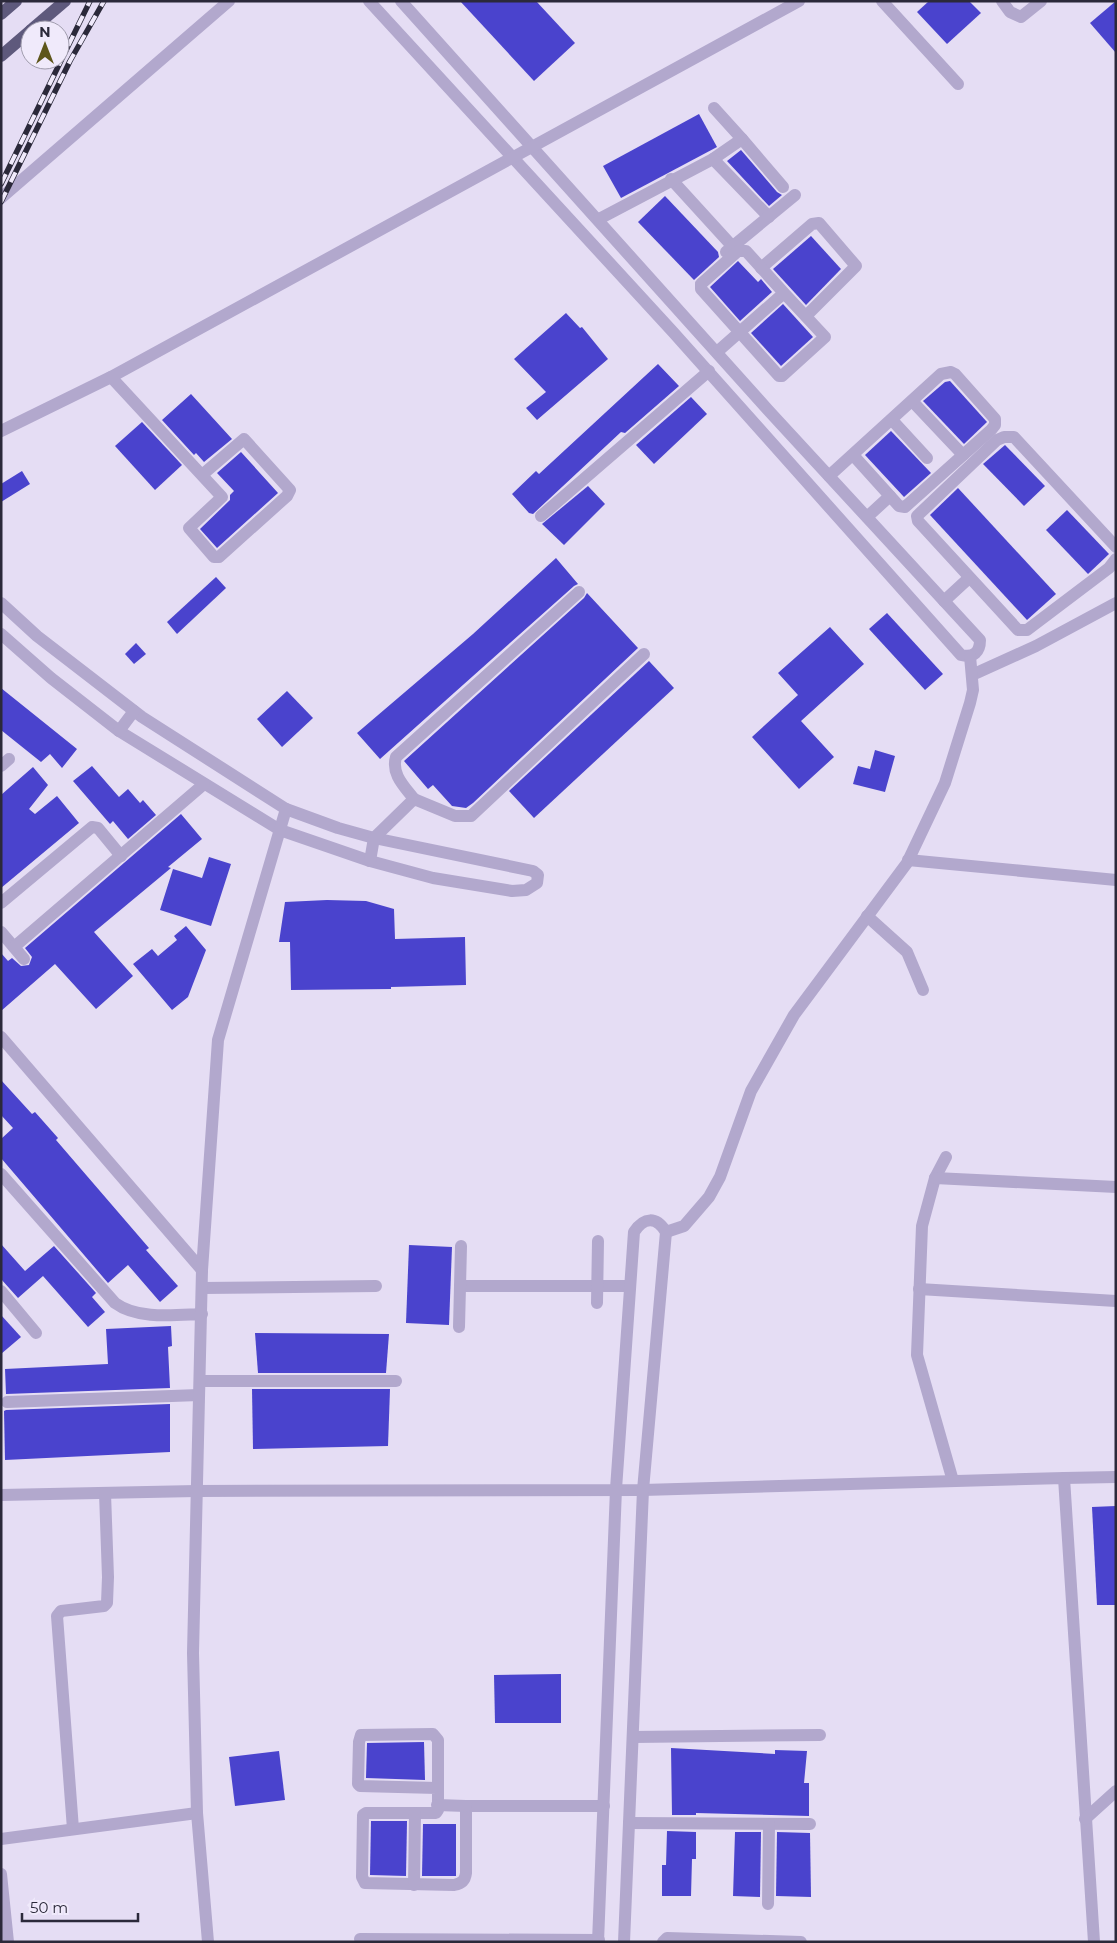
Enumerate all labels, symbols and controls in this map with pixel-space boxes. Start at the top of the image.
north arrow [20,20,70,70]
text: N [39,23,51,41]
scale bar [22,1890,139,1922]
text: 50 m [30,1898,68,1917]

